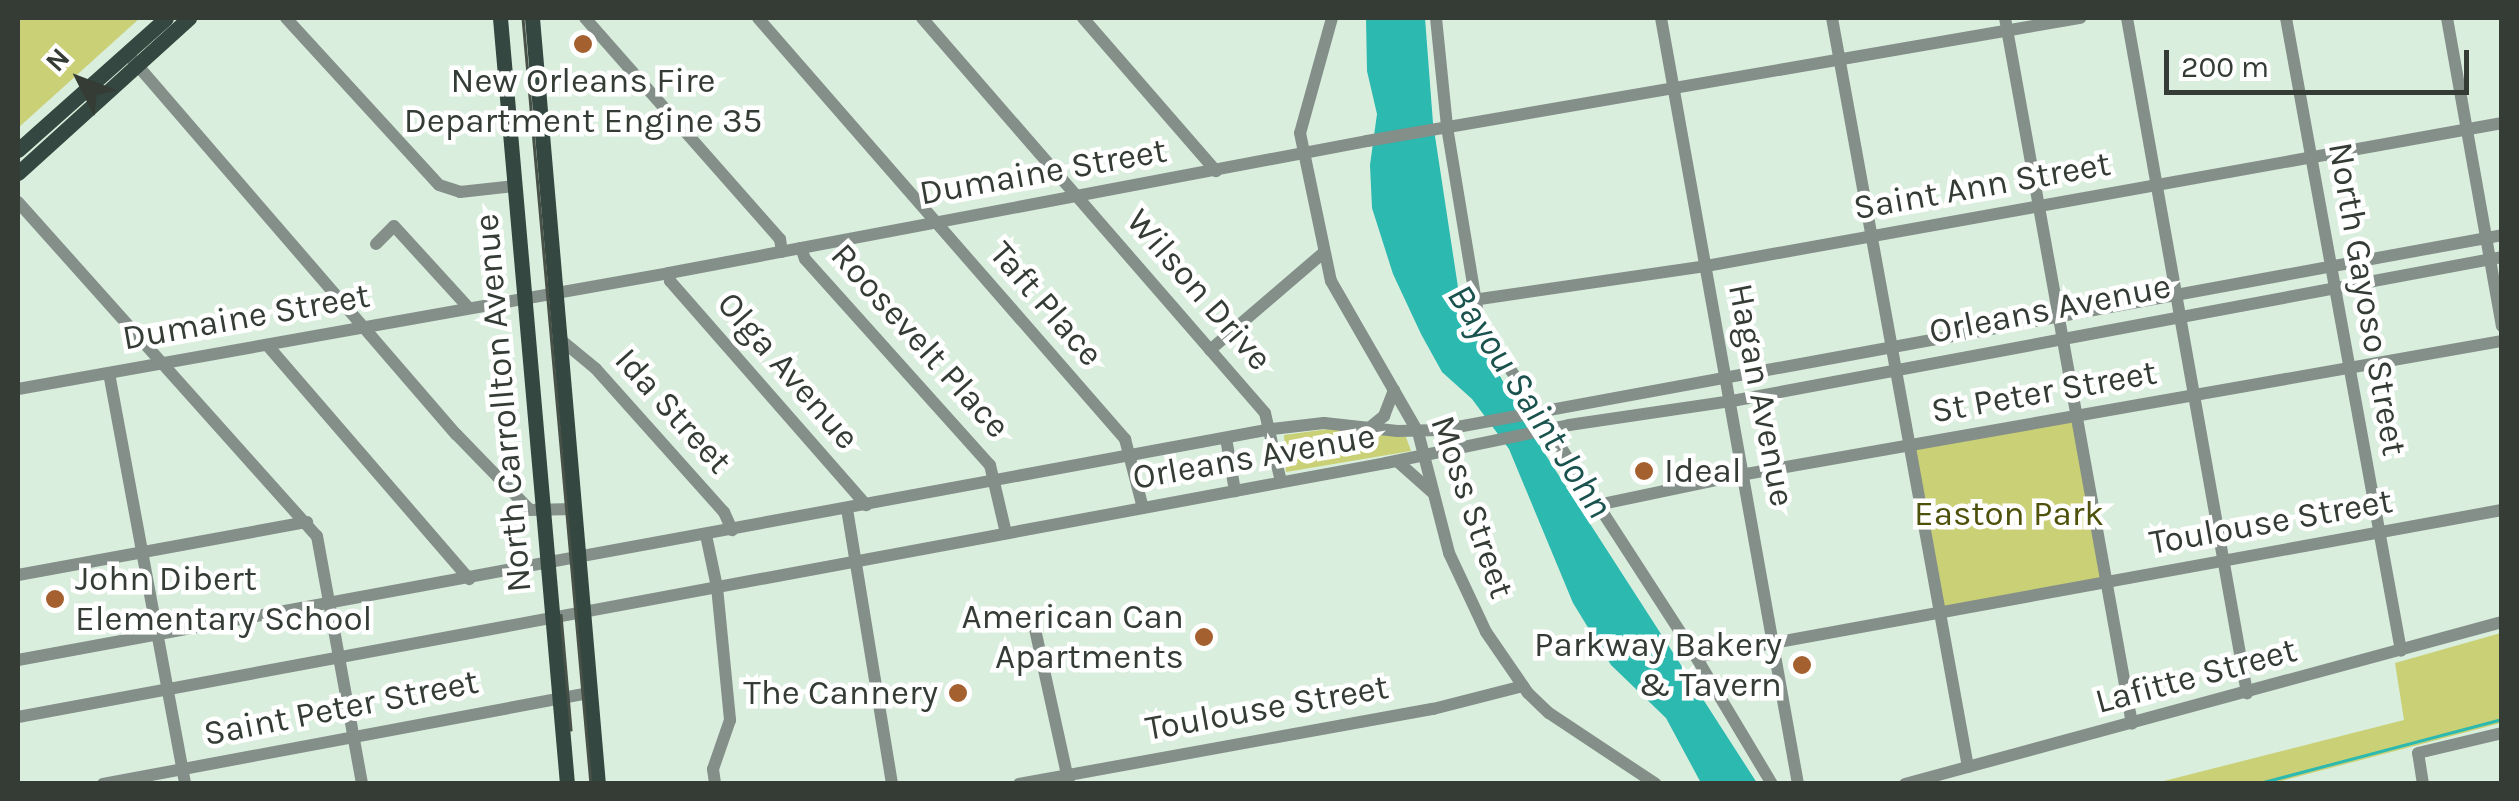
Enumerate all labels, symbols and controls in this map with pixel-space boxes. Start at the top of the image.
north arrow [30,30,130,130]
scale bar [2169,30,2474,92]
marker: New Orleans Fire Department Engine 35 [572,33,594,55]
text: N [38,41,76,78]
text: 200 m [2181,49,2269,85]
place label: New Orleans Fire Department Engine 35 [404,60,762,142]
street label: Dumaine Street [916,130,1170,214]
street label: North Gayoso Street [2319,139,2415,459]
street label: Saint Ann Street [1850,143,2114,229]
street label: Wilson Drive [1117,201,1281,379]
street label: North Carrollton Avenue [466,212,540,594]
street label: Taft Place [980,233,1112,375]
street label: Roosevelt Place [822,235,1018,447]
street label: Orleans Avenue [1926,265,2174,353]
street label: Dumaine Street [119,275,373,359]
water label: Bayou Saint John [1437,275,1623,527]
street label: Hagan Avenue [1719,280,1803,510]
street label: Olga Avenue [708,284,868,458]
street label: Ida Street [606,340,740,482]
street label: St Peter Street [1928,352,2160,432]
street label: Moss Street [1421,410,1523,604]
street label: Orleans Avenue [1130,415,1378,499]
place label: Ideal [1664,450,1742,492]
marker: Ideal [1633,460,1655,482]
street label: Toulouse Street [2146,480,2396,564]
park label: Easton Park [1914,493,2104,535]
place label: John Dibert Elementary School [75,558,372,640]
marker: John Dibert Elementary School [44,588,66,610]
place label: American Can Apartments [961,596,1184,678]
place label: Parkway Bakery & Tavern [1534,624,1782,706]
marker: American Can Apartments [1193,626,1215,648]
street label: Lafitte Street [2091,629,2301,723]
marker: Parkway Bakery & Tavern [1791,654,1813,676]
street label: Saint Peter Street [200,661,482,755]
street label: Toulouse Street [1142,666,1392,750]
place label: The Cannery [743,672,938,714]
marker: The Cannery [947,682,969,704]

